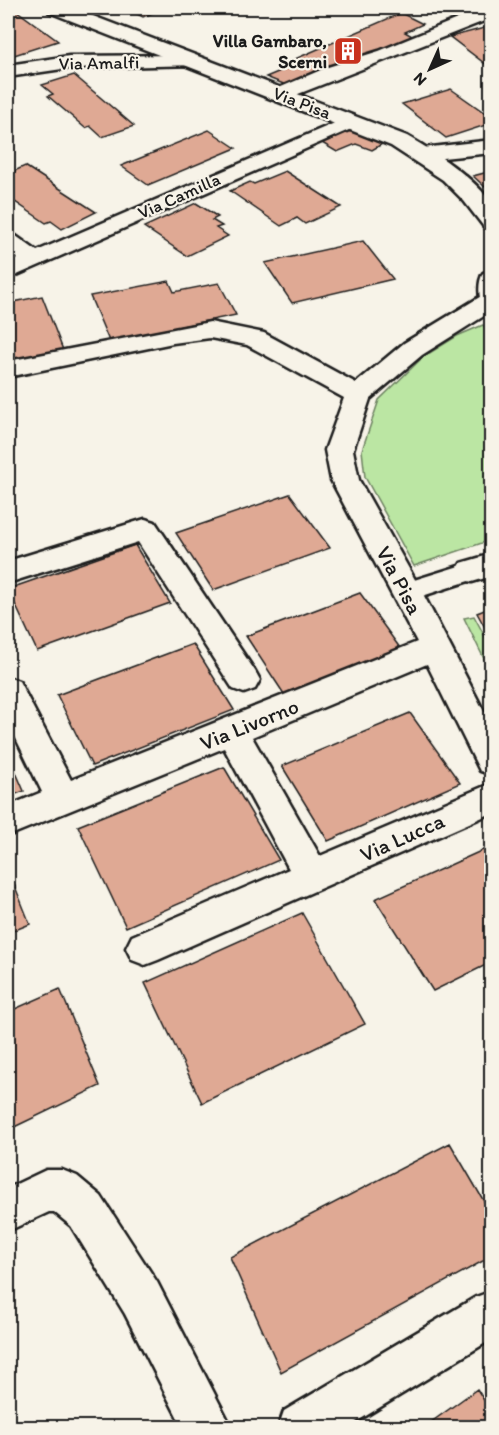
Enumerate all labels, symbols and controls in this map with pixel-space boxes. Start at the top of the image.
place label: Villa Gambaro, Scerni [213,30,327,73]
building icon: Villa Gambaro, Scerni [332,35,364,67]
north arrow [400,39,460,99]
street label: Via Amalfi [58,51,140,75]
text: N [409,69,430,90]
street label: Via Pisa [270,82,335,124]
street label: Via Camilla [134,168,224,224]
street label: Via Pisa [370,541,429,620]
street label: Via Livorno [196,692,303,757]
street label: Via Lucca [356,807,449,868]

